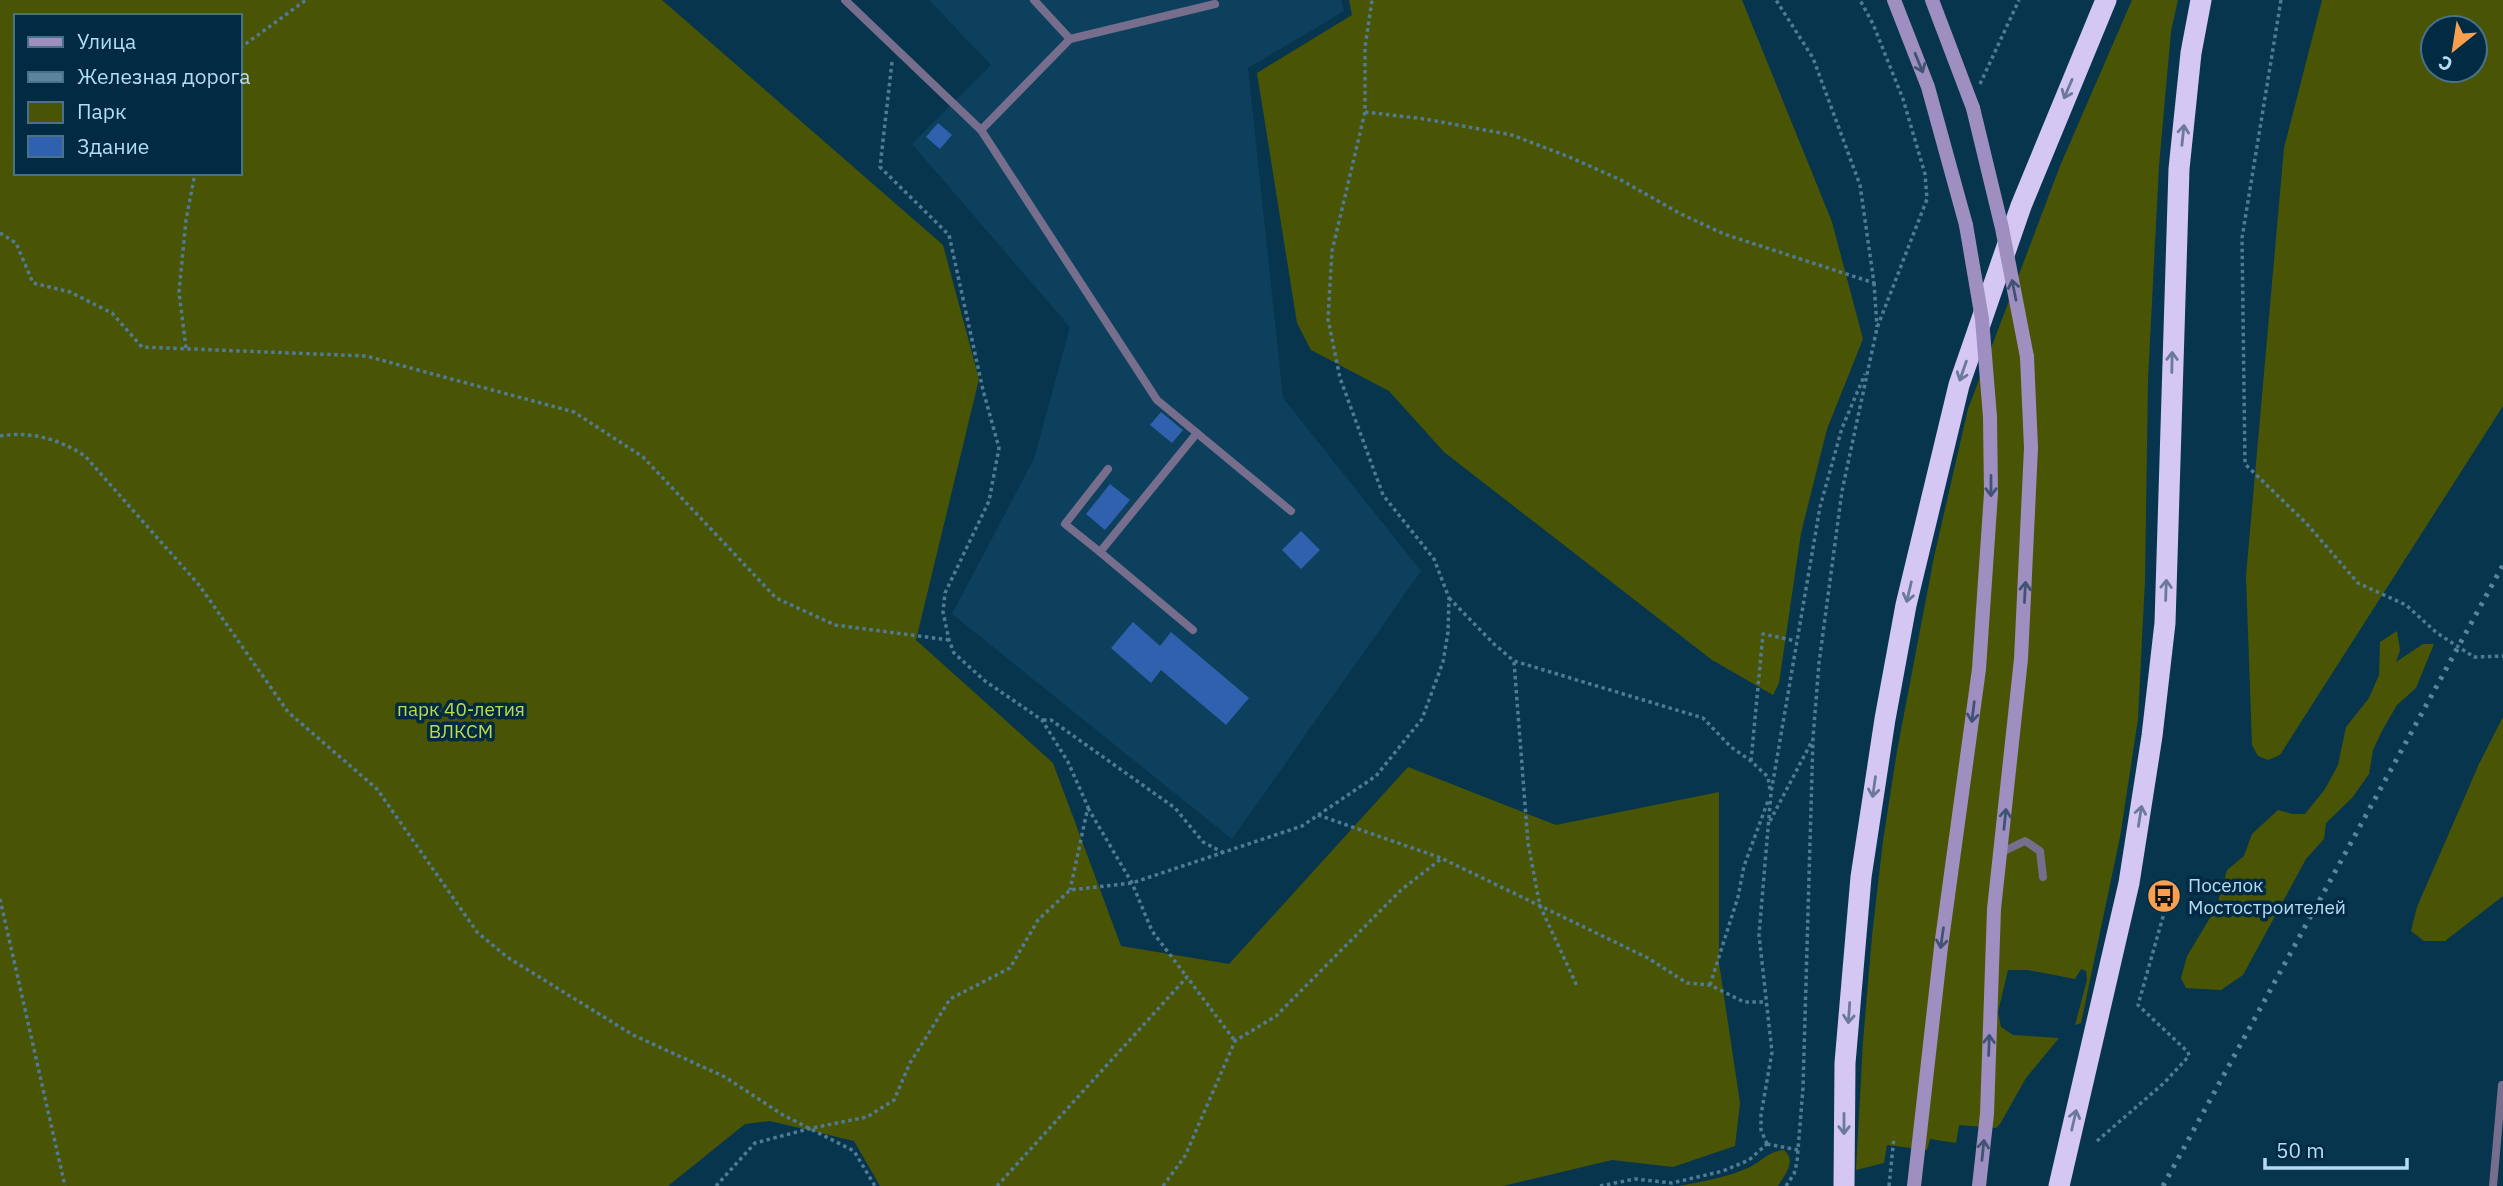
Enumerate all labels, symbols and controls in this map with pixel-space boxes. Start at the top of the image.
legend [14,14,242,175]
north arrow [2419,14,2489,84]
text: Улица [77,27,136,55]
text: С [2434,50,2457,77]
one-way arrow [1913,52,1926,74]
text: Железная дорога [77,62,250,90]
one-way arrow [2061,78,2074,99]
text: Парк [77,97,127,125]
one-way arrow [2176,124,2189,147]
text: Здание [77,132,149,160]
one-way arrow [2007,279,2020,302]
one-way arrow [2166,351,2179,374]
one-way arrow [1956,360,1969,382]
one-way arrow [1984,474,1998,497]
one-way arrow [2159,578,2173,601]
one-way arrow [1902,580,1915,603]
one-way arrow [2019,581,2032,604]
park label: парк 40-летия ВЛКСМ [397,697,525,743]
one-way arrow [1967,700,1980,723]
one-way arrow [1867,775,1880,798]
one-way arrow [2134,805,2147,827]
one-way arrow [1999,808,2012,831]
place label: Поселок Мостостроителей [2188,873,2346,919]
bus stop icon: Поселок Мостостроителей [2145,877,2183,915]
one-way arrow [1935,926,1948,949]
one-way arrow [1842,1001,1855,1024]
one-way arrow [1983,1034,1996,1057]
one-way arrow [2069,1109,2082,1131]
one-way arrow [1837,1113,1851,1136]
scale bar [2265,1126,2407,1170]
text: 50 m [2276,1136,2325,1164]
one-way arrow [1976,1139,1989,1162]

